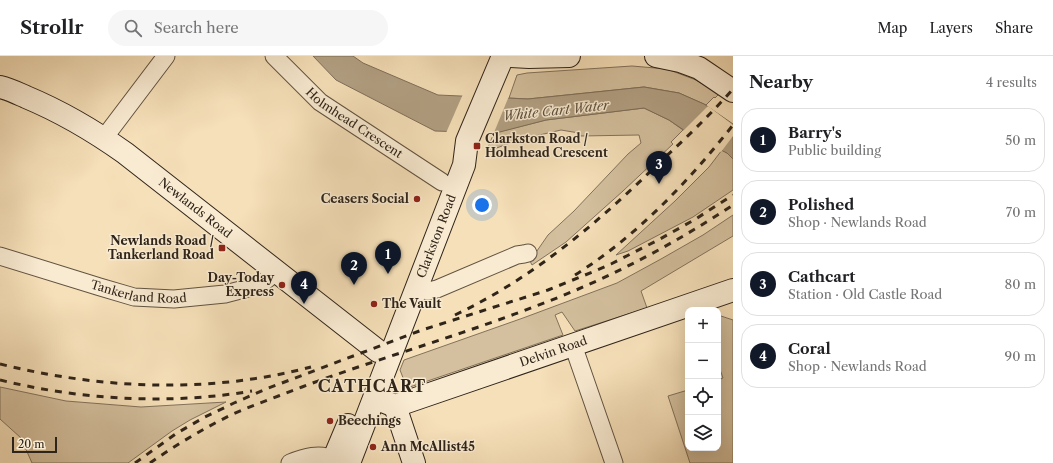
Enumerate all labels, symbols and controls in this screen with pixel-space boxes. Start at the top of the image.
search box [108,10,388,46]
text: Strollr [20,16,84,39]
icon: search [122,17,144,39]
text: Search here [154,18,239,37]
text: Map [877,19,907,37]
text: Layers [929,19,973,37]
text: Share [995,19,1033,37]
text: Nearby [749,72,813,92]
text: 4 results [986,74,1037,90]
street label: Holmhead Crescent [303,84,406,161]
water label: White Cart Water [502,96,611,124]
text: Barry's [788,123,842,142]
place label: Clarkston Road / Holmhead Crescent [485,131,608,160]
text: 1 [760,132,766,148]
text: 50 m [1005,132,1036,148]
marker: Clarkston Road / Holmhead Crescent [472,141,482,151]
text: Public building [788,142,881,158]
pin: 3 [646,151,672,184]
street label: Newlands Road [156,174,236,241]
place label: Ceasers Social [321,191,409,206]
street label: Clarkston Road [413,192,459,280]
marker: Ceasers Social [412,194,422,204]
your location [472,195,492,215]
text: Polished [788,195,854,214]
text: 2 [759,204,767,220]
text: 70 m [1006,204,1036,220]
text: Shop · Newlands Road [788,214,927,230]
place label: Newlands Road / Tankerland Road [108,233,215,262]
pin: 1 [375,241,401,274]
marker: Newlands Road / Tankerland Road [217,243,227,253]
pin: 2 [341,252,367,285]
text: Cathcart [788,267,855,286]
place label: Day-Today Express [208,270,275,299]
pin: 4 [291,271,317,304]
text: 3 [759,276,767,292]
text: 80 m [1004,276,1036,292]
street label: Tankerland Road [89,277,188,306]
marker: Day-Today Express [277,280,287,290]
text: Station · Old Castle Road [788,286,942,302]
place label: The Vault [382,296,441,311]
marker: The Vault [369,299,379,309]
map controls [685,307,721,451]
button: + [685,307,721,343]
street label: Delvin Road [517,332,590,370]
text: Coral [788,339,831,358]
button: − [685,343,721,379]
text: 4 [759,348,767,364]
text: 90 m [1005,348,1036,364]
text: Shop · Newlands Road [788,358,927,374]
district label: CATHCART [318,376,426,396]
button: locate [685,379,721,415]
place label: Beechings [338,413,401,428]
button: layers [685,415,721,451]
marker: Beechings [325,416,335,426]
scale bar [12,435,57,454]
text: 20 m [18,437,44,451]
place label: Ann McAllist45 [380,439,475,454]
marker: Ann McAllist45 [368,442,378,452]

